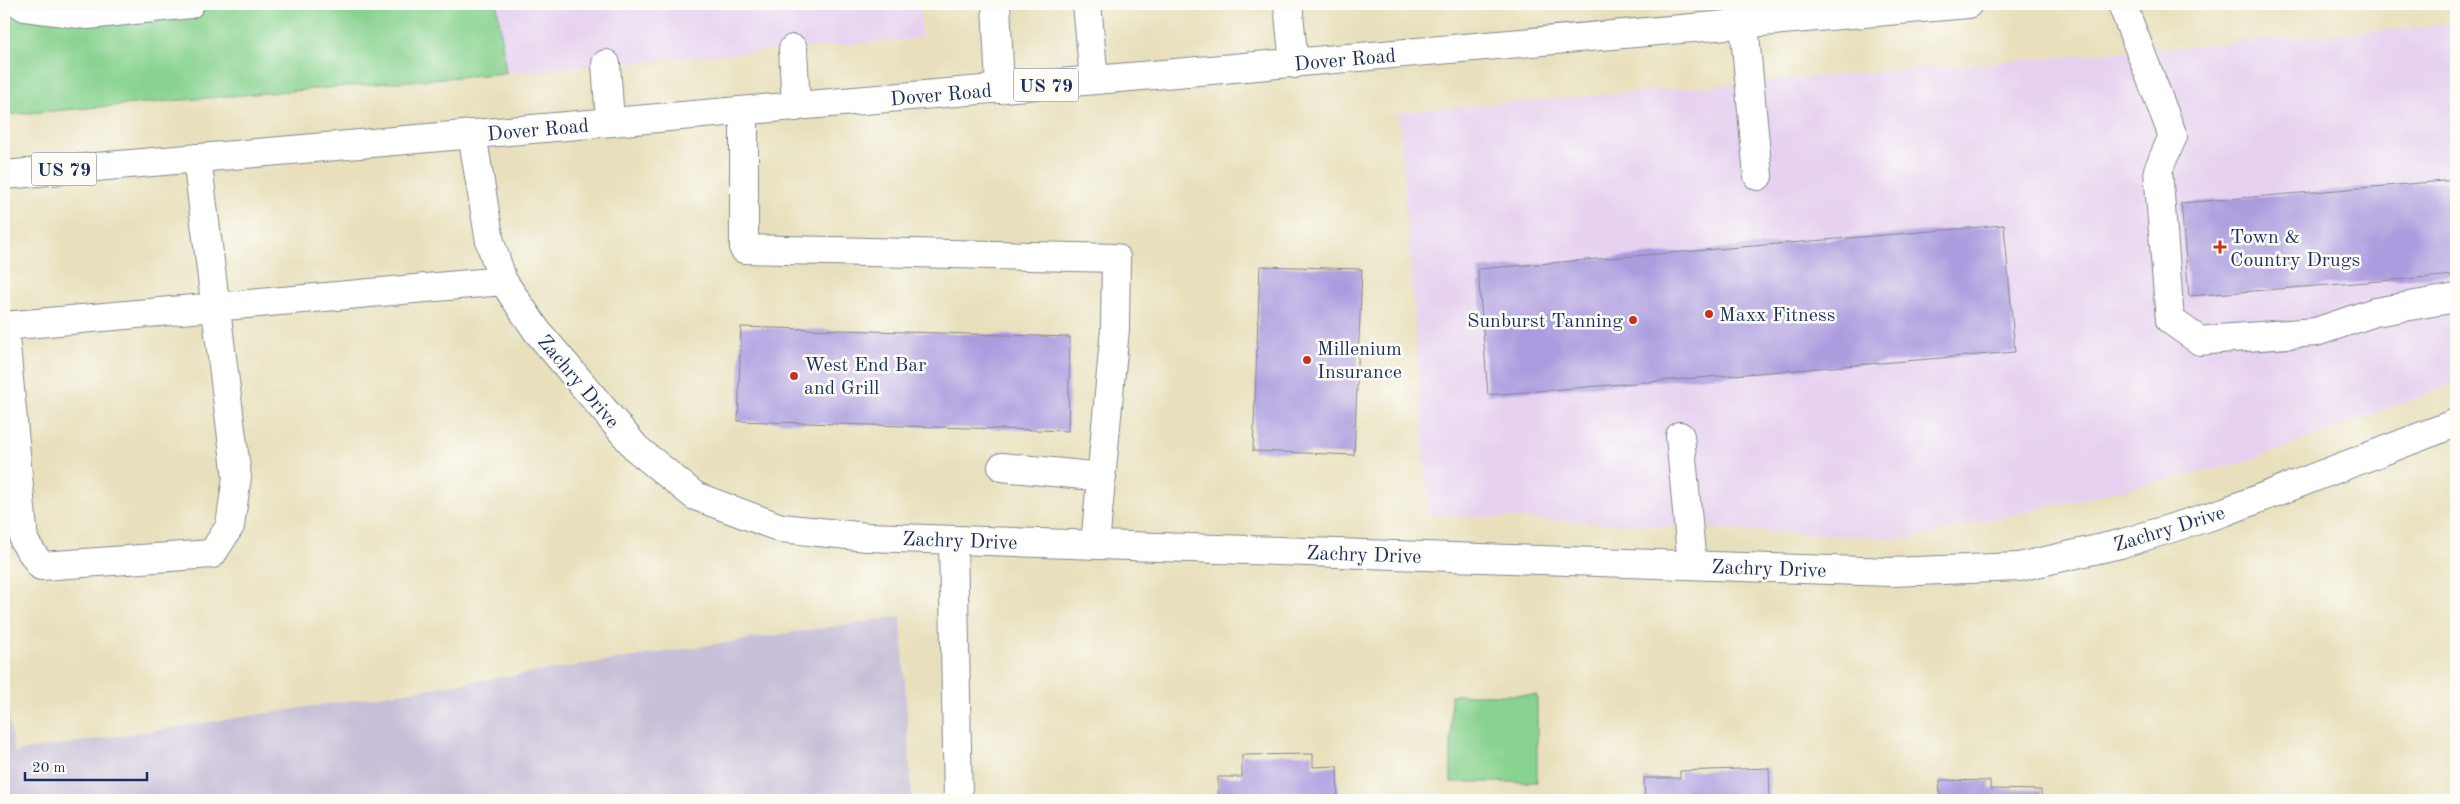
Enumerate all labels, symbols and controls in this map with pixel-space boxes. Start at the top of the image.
street label: Dover Road [1294,47,1397,75]
road number: US 79 [1014,68,1078,102]
street label: Dover Road [890,82,993,110]
street label: Dover Road [487,117,590,145]
road number: US 79 [32,152,96,185]
place label: Town & Country Drugs [2230,228,2360,271]
marker: Town & Country Drugs [2214,241,2226,253]
place label: Maxx Fitness [1719,306,1835,326]
marker: Maxx Fitness [1703,308,1715,320]
place label: Sunburst Tanning [1467,312,1623,332]
marker: Sunburst Tanning [1627,314,1639,326]
street label: Zachry Drive [533,332,622,433]
place label: Millenium Insurance [1317,340,1402,383]
marker: Millenium Insurance [1301,354,1313,366]
place label: West End Bar and Grill [804,356,926,399]
marker: West End Bar and Grill [788,370,800,382]
street label: Zachry Drive [2112,504,2227,556]
street label: Zachry Drive [902,530,1018,554]
street label: Zachry Drive [1306,544,1422,568]
street label: Zachry Drive [1711,558,1827,582]
scale bar [25,749,148,781]
text: 20 m [32,761,66,776]

